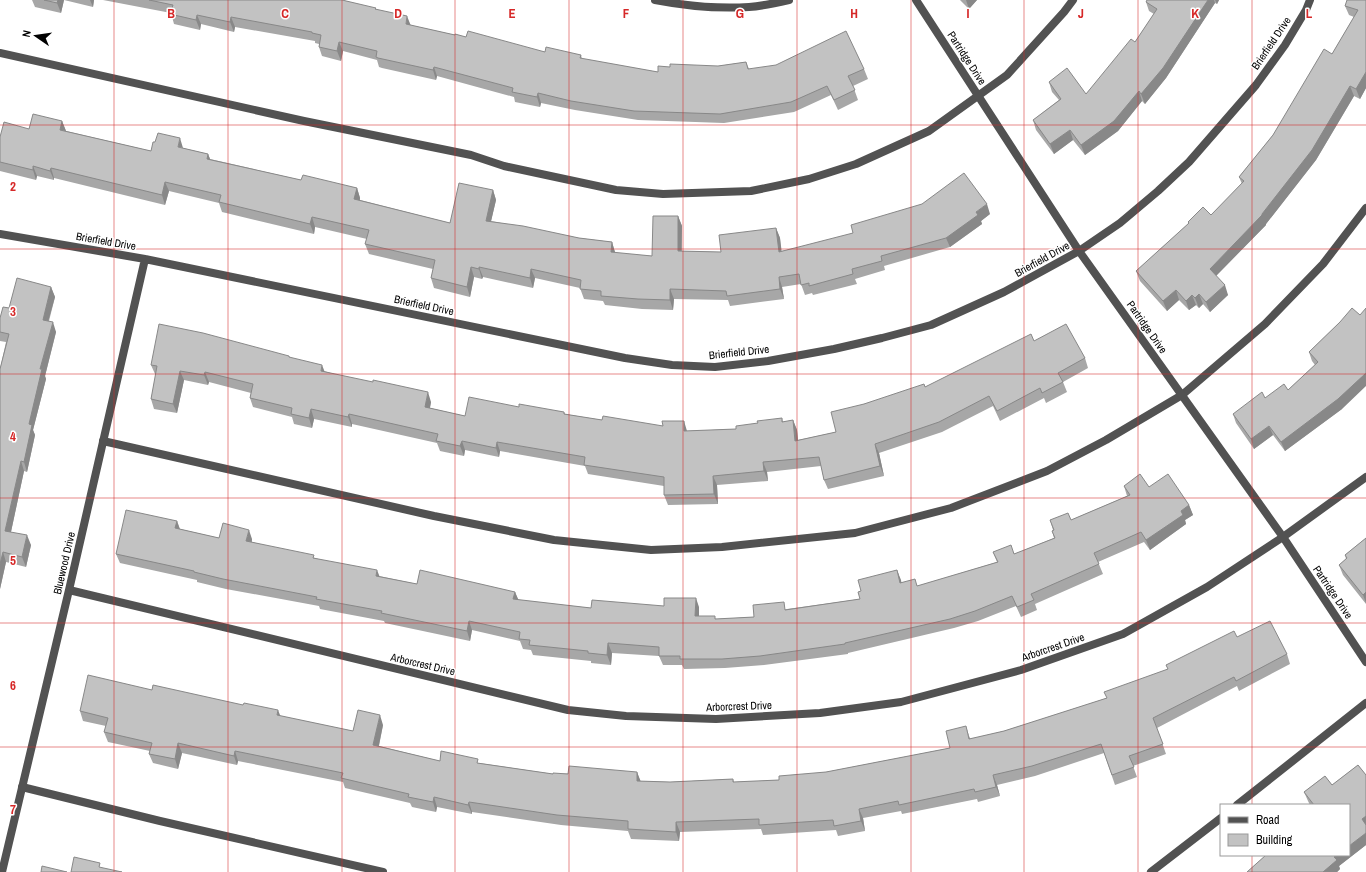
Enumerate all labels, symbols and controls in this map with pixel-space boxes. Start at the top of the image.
text: B [167,5,175,22]
text: C [281,5,289,22]
text: D [394,5,402,22]
text: E [508,5,516,22]
text: F [623,5,630,22]
text: G [736,5,744,22]
text: H [850,5,858,22]
text: I [967,5,970,22]
text: J [1078,5,1084,22]
text: K [1191,5,1199,22]
text: L [1306,5,1313,22]
street label: Brierfield Drive [1248,14,1294,72]
north arrow [16,16,56,56]
text: N [19,29,34,38]
street label: Partridge Drive [944,29,990,87]
text: 2 [10,178,16,195]
street label: Brierfield Drive [75,229,137,253]
street label: Brierfield Drive [1012,238,1072,280]
street label: Brierfield Drive [393,292,455,318]
street label: Partridge Drive [1124,298,1170,356]
text: 3 [10,303,16,320]
street label: Brierfield Drive [708,342,770,362]
text: 4 [10,428,16,445]
street label: Bluewood Drive [50,530,78,596]
text: 5 [10,552,16,569]
street label: Partridge Drive [1310,563,1356,621]
street label: Arborcrest Drive [1019,630,1086,665]
street label: Arborcrest Drive [388,650,457,678]
text: 6 [10,677,16,694]
street label: Arborcrest Drive [705,698,772,714]
text: 7 [10,801,16,818]
legend [1220,804,1350,856]
text: Road [1256,812,1280,828]
text: Building [1256,832,1293,848]

